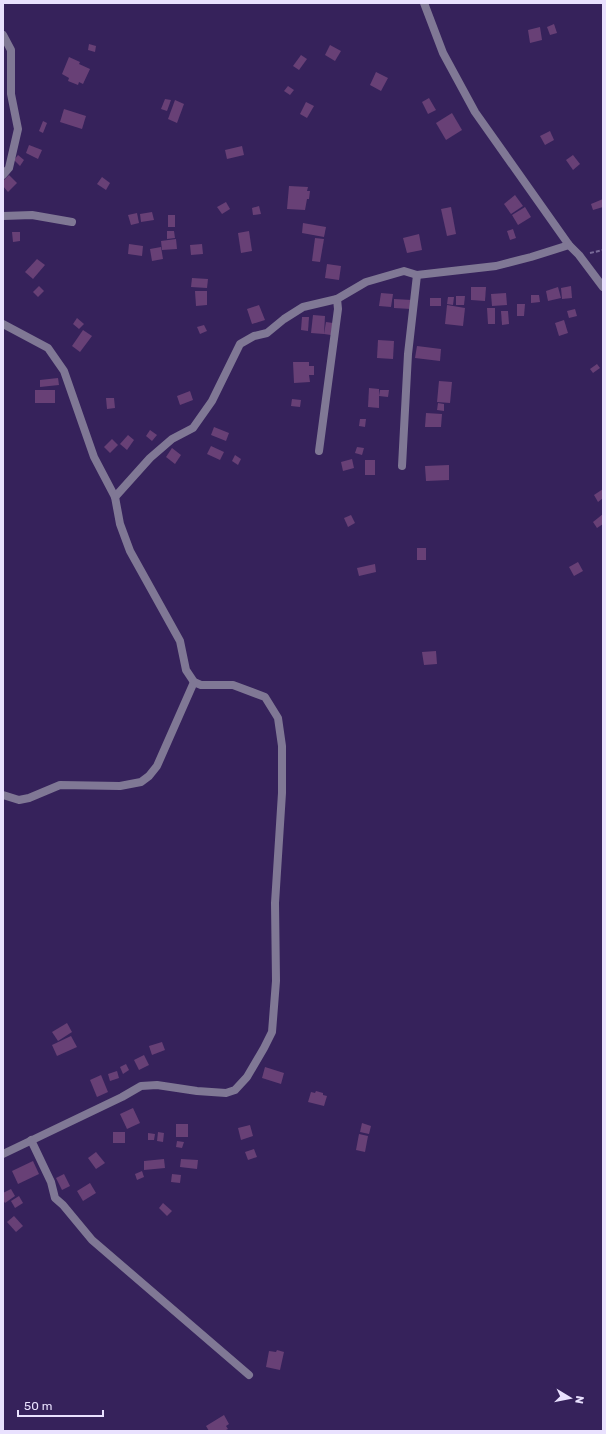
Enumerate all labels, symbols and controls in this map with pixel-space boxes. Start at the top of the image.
north arrow [550,1378,590,1418]
scale bar [18,1392,103,1418]
text: N [572,1395,586,1405]
text: 50 m [24,1399,52,1413]

